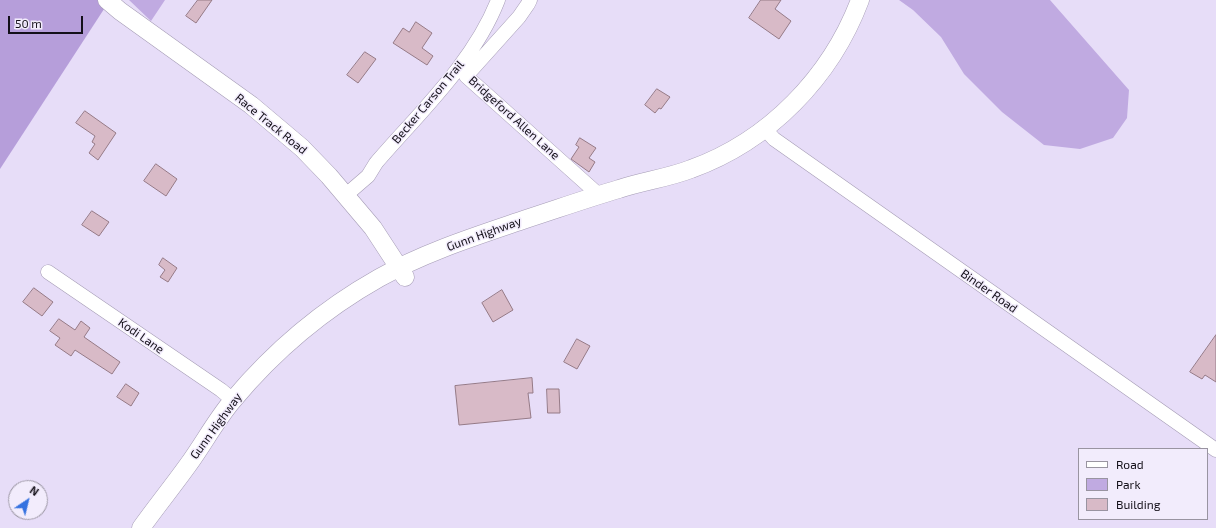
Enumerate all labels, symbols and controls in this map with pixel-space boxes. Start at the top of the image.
scale bar [10,8,85,34]
text: 50 m [15,16,42,30]
street label: Becker Carson Trail [389,57,467,147]
street label: Bridgeford Allen Lane [465,73,563,163]
street label: Race Track Road [232,91,310,157]
street label: Gunn Highway [445,214,523,254]
street label: Binder Road [958,266,1020,316]
street label: Kodi Lane [115,315,167,357]
street label: Gunn Highway [187,390,245,462]
legend [1078,448,1208,520]
text: Road [1116,457,1144,471]
text: Park [1116,477,1141,491]
north arrow [8,480,48,520]
text: N [28,483,42,498]
text: Building [1116,497,1160,511]

